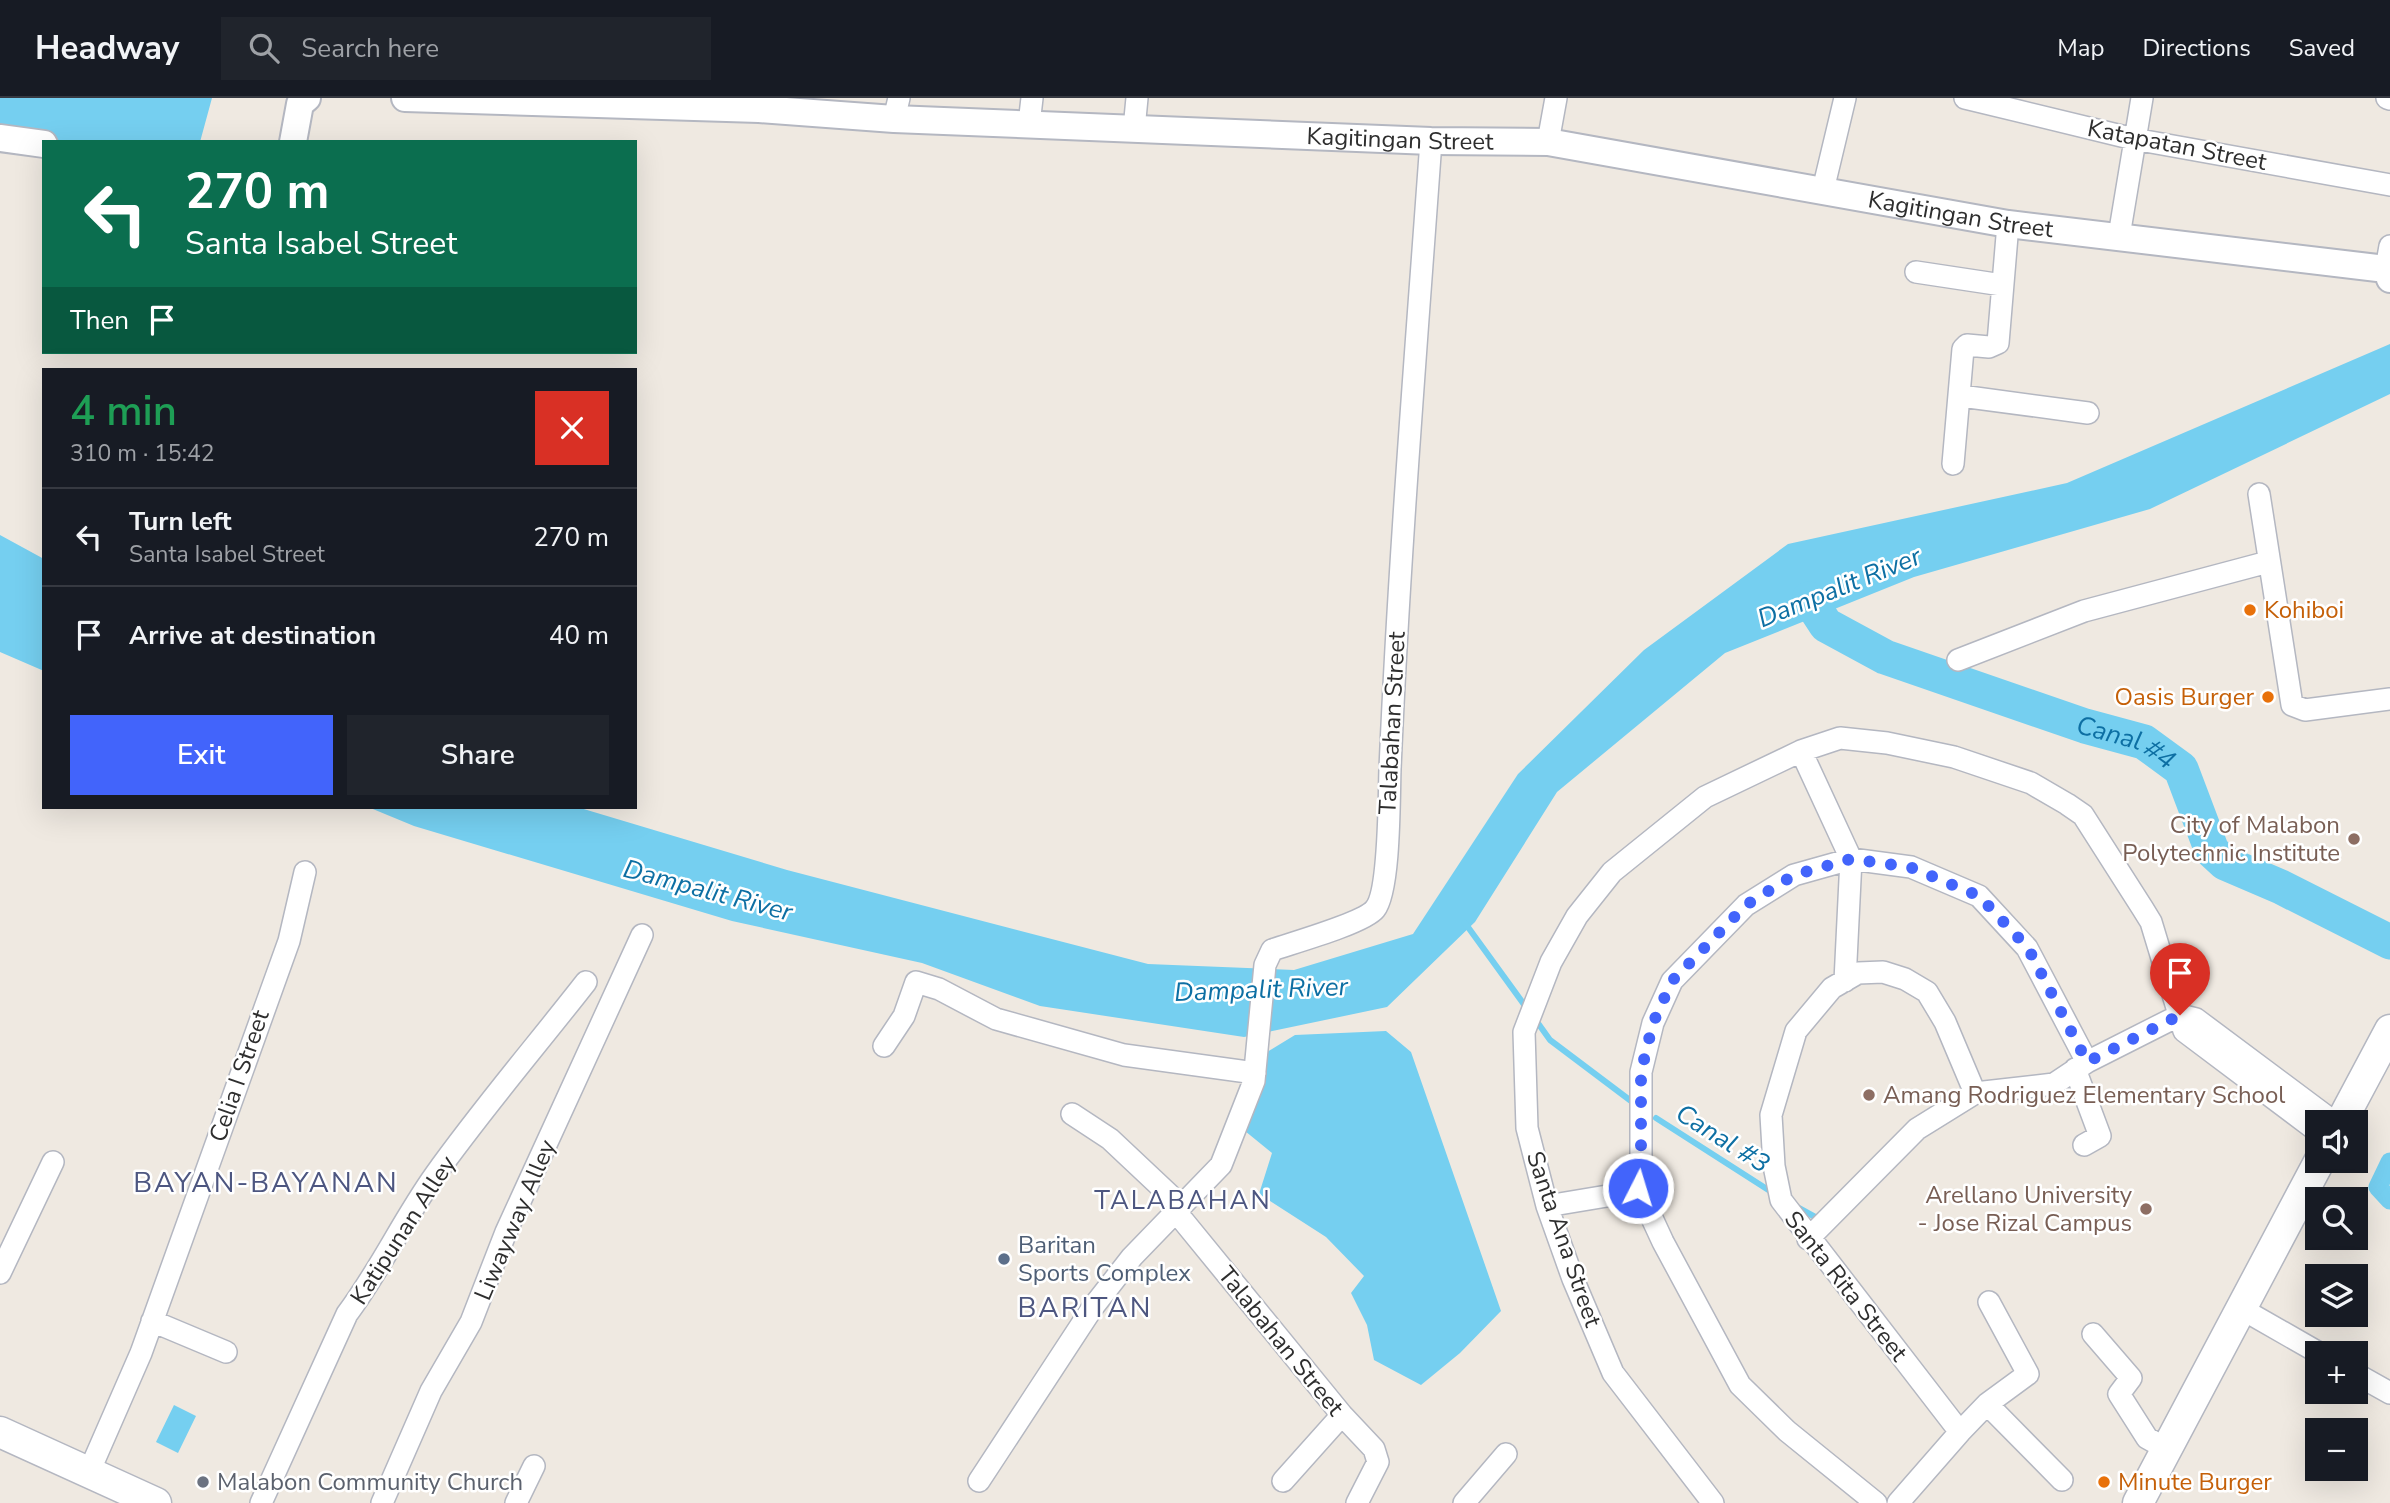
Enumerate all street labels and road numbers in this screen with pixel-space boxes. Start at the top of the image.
street label: Katapatan Street [2085,112,2270,178]
street label: Kagitingan Street [1306,120,1494,158]
street label: Kagitingan Street [1866,183,2056,245]
street label: Talabahan Street [1371,630,1413,815]
street label: Celia I Street [201,1005,277,1146]
street label: Liwayway Alley [467,1134,563,1305]
street label: Santa Ana Street [1519,1147,1609,1332]
street label: Katipunan Alley [343,1149,464,1311]
street label: Santa Rita Street [1777,1204,1915,1368]
street label: Talabahan Street [1211,1260,1352,1423]

